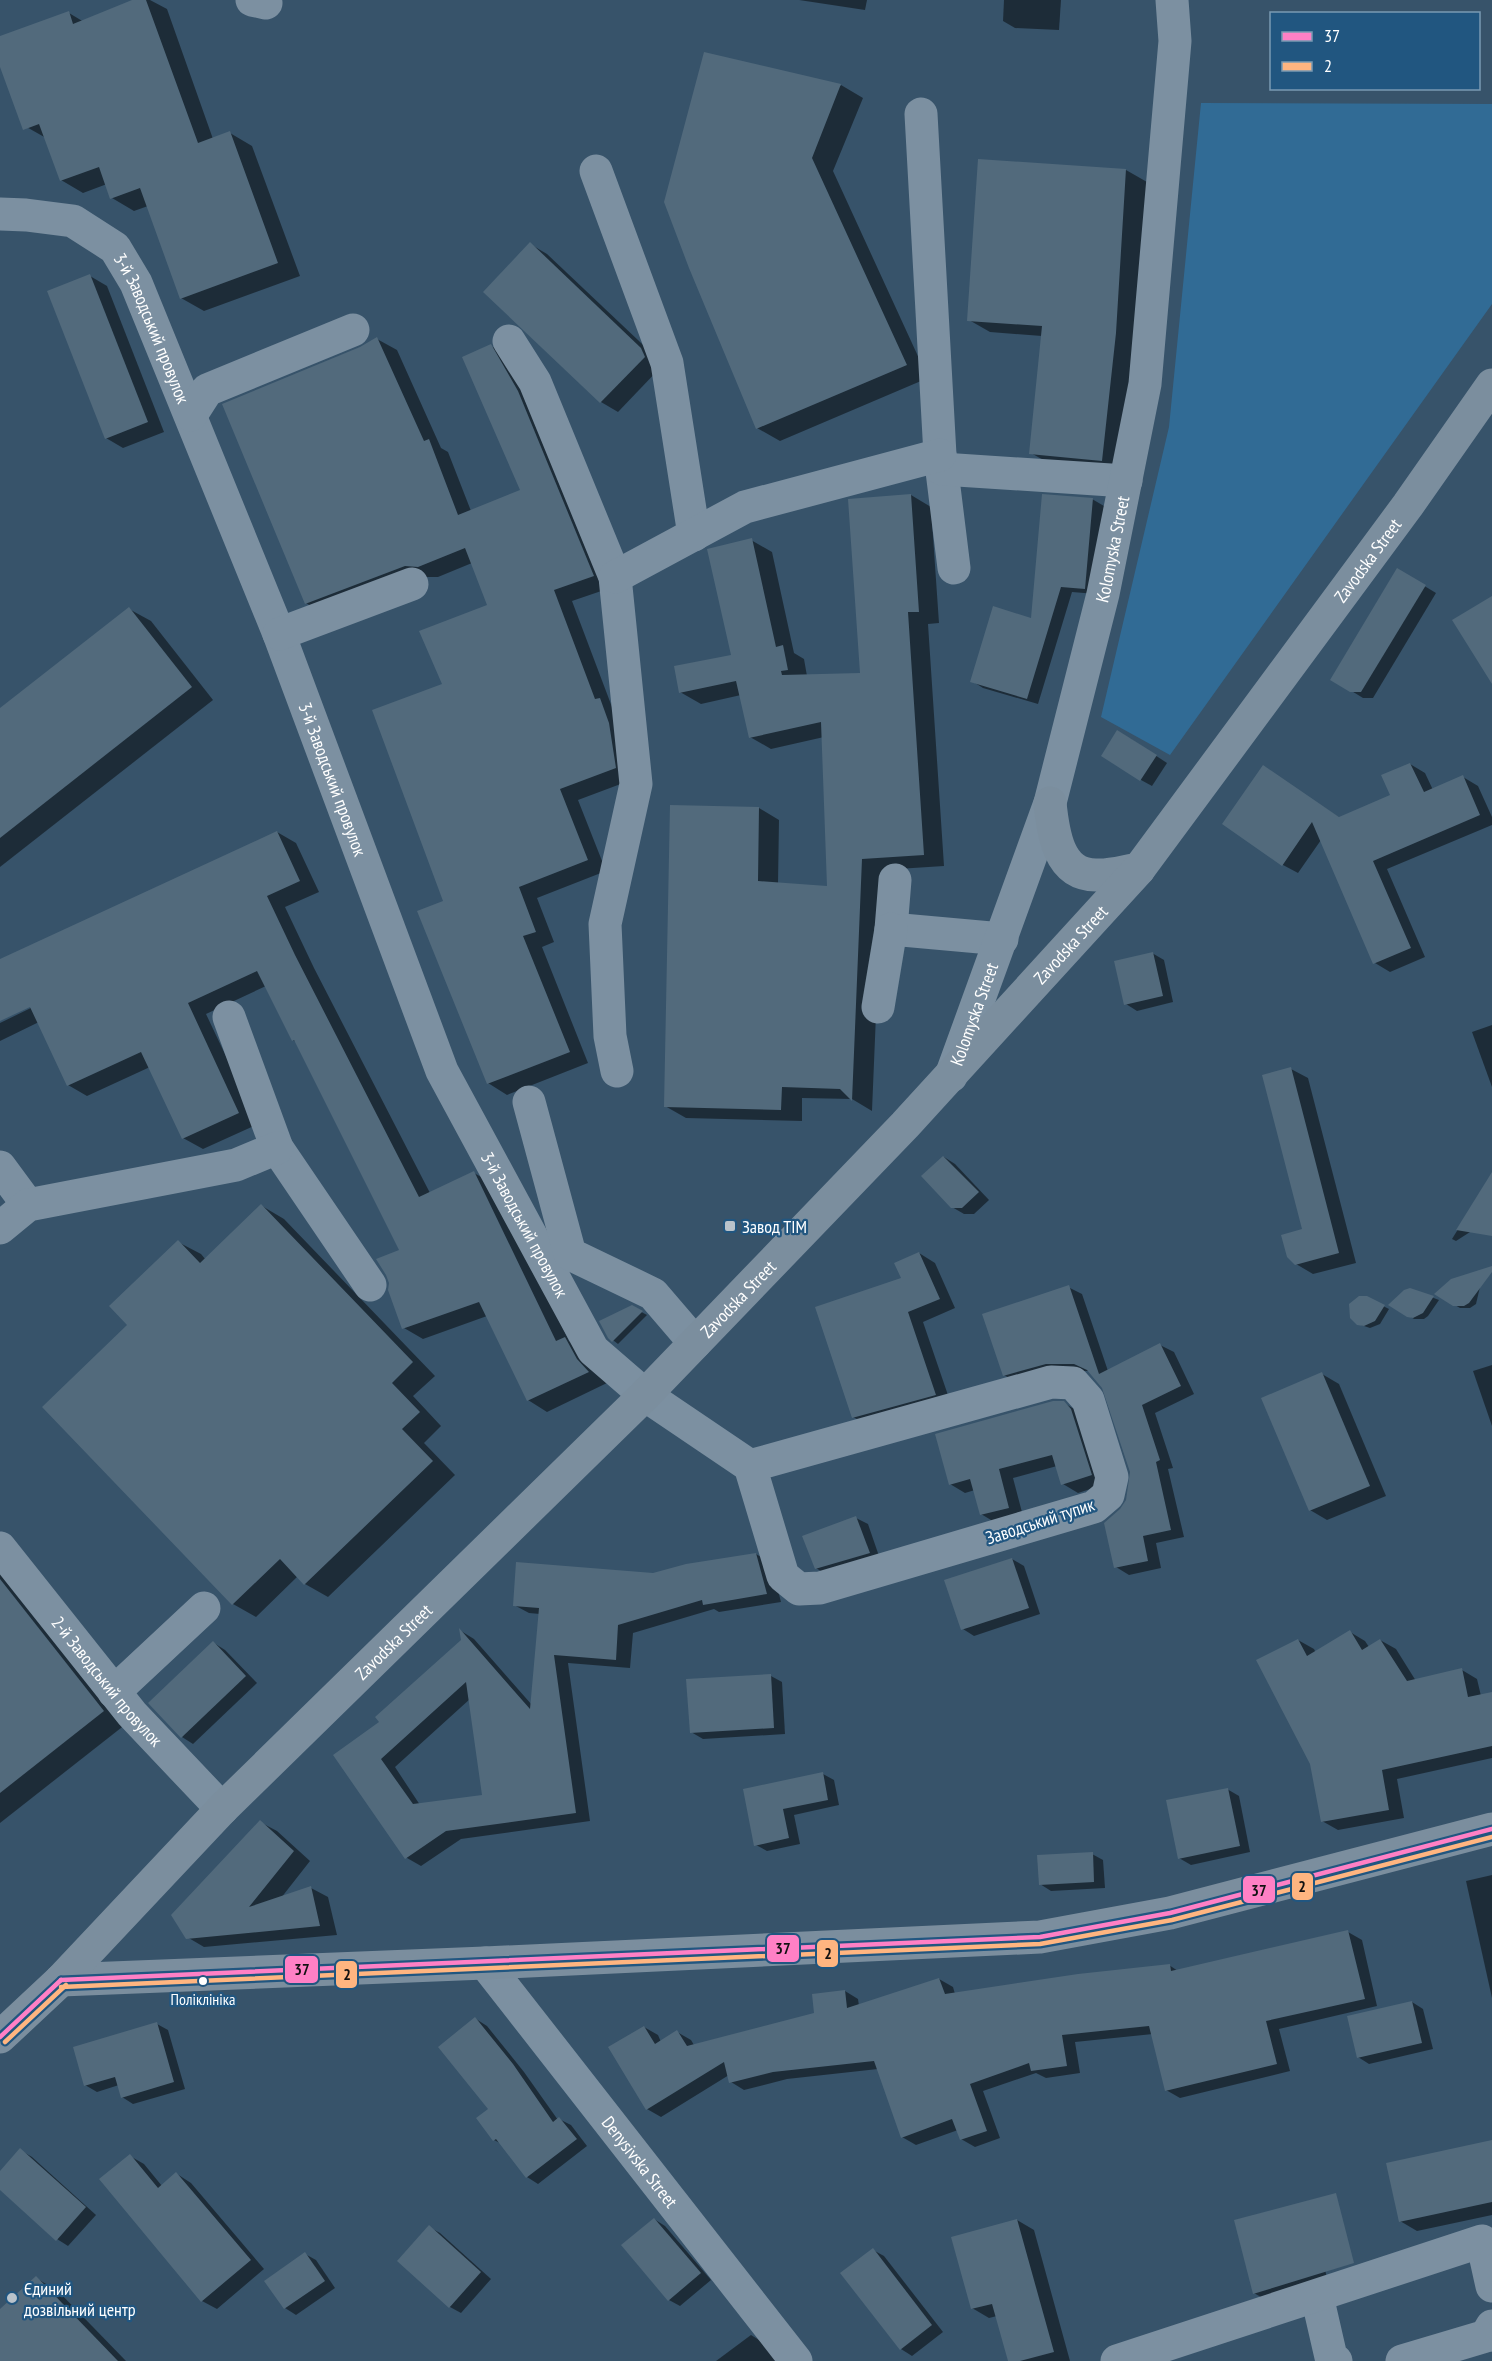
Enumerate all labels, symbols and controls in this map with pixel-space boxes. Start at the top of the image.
legend [1270,12,1480,90]
text: 37 [1324,24,1340,47]
text: 2 [1324,54,1332,77]
street label: 3-й Заводський провулок [109,249,195,407]
street label: Kolomyska Street [1090,494,1134,605]
street label: Zavodska Street [1329,513,1406,607]
street label: 3-й Заводський провулок [294,699,372,859]
street label: Zavodska Street [1028,900,1112,988]
street label: Kolomyska Street [944,959,1003,1069]
street label: 3-й Заводський провулок [476,1148,574,1301]
place label: Завод ТІМ [742,1215,807,1238]
marker: Завод ТІМ [723,1219,737,1233]
street label: Zavodska Street [695,1255,780,1342]
street label: Заводський тупик [983,1493,1097,1549]
street label: Zavodska Street [350,1599,437,1684]
street label: 2-й Заводський провулок [47,1611,168,1751]
line badge: 2 [1291,1872,1314,1901]
line badge: 37 [1242,1875,1276,1904]
text: 2 [1298,1876,1306,1896]
text: 37 [1251,1880,1267,1900]
line badge: 37 [766,1934,800,1963]
text: 37 [775,1938,791,1958]
line badge: 2 [816,1939,839,1968]
text: 2 [824,1943,832,1963]
line badge: 37 [284,1955,319,1984]
text: 37 [294,1959,310,1979]
line badge: 2 [335,1960,358,1989]
text: 2 [343,1964,351,1984]
marker: Поліклініка [197,1975,209,1987]
place label: Поліклініка [171,1989,235,2009]
street label: Denysivska Street [597,2111,683,2212]
place label: Єдиний дозвільний центр [24,2277,136,2321]
marker: Єдиний дозвільний центр [5,2291,19,2305]

